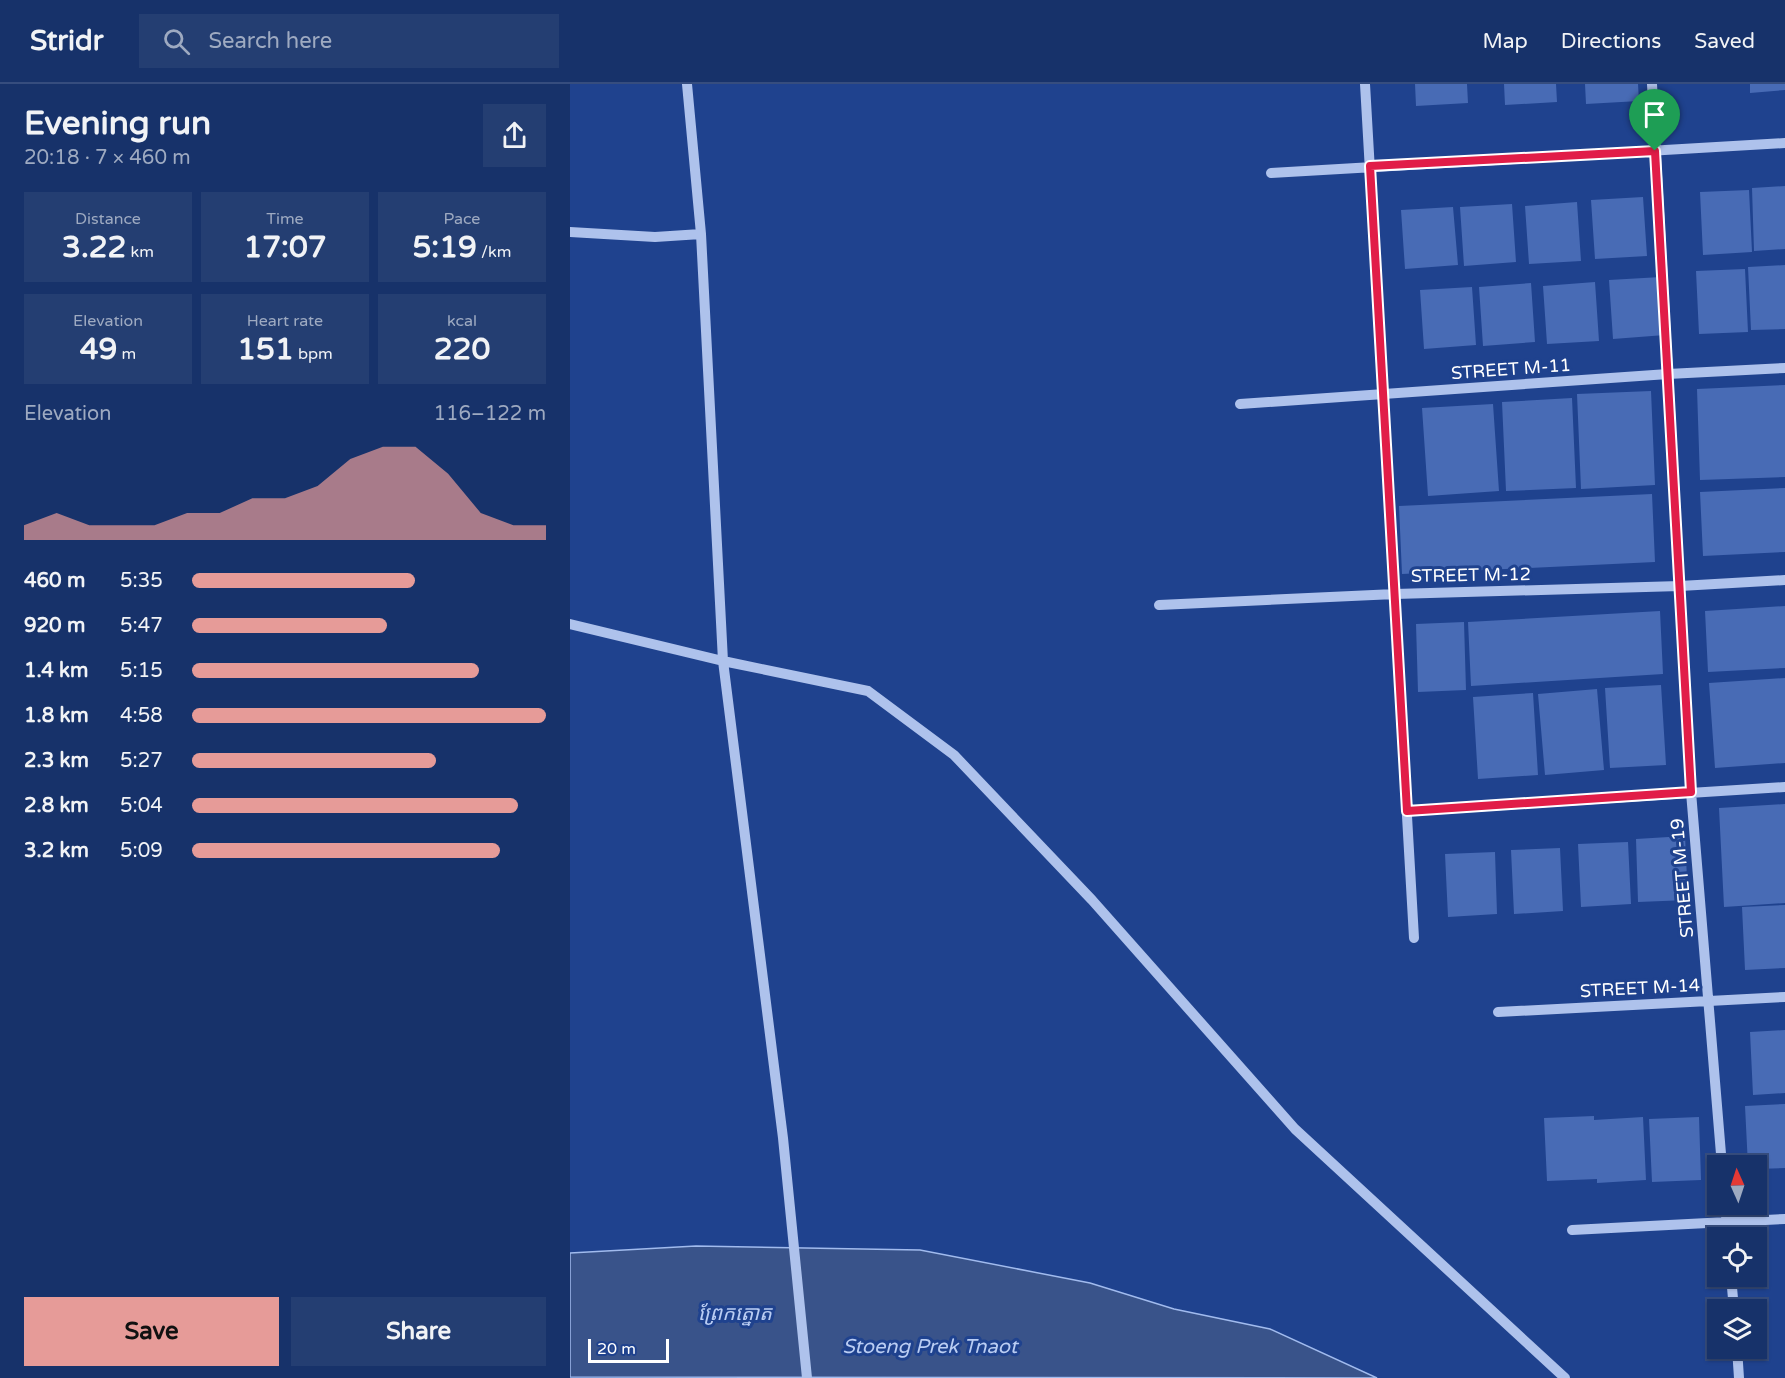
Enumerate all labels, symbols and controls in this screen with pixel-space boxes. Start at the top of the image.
search box [139,14,559,68]
text: Stridr [30,24,103,58]
icon: search [160,25,193,58]
text: Search here [208,28,332,54]
text: Map [1482,29,1528,54]
text: Directions [1561,29,1661,54]
text: Saved [1694,29,1755,54]
pin [1629,89,1680,151]
icon: arrive [1638,98,1671,131]
text: Evening run [24,104,211,143]
button: share [483,104,546,167]
text: 20:18 · 7 × 460 m [24,146,191,170]
text: Distance [75,209,141,229]
text: Time [266,209,304,229]
text: Pace [444,209,480,229]
text: 3.22 [62,229,126,266]
text: 17:07 [243,229,327,266]
text: 5:19 [413,229,477,266]
text: km [126,242,154,262]
text: /km [477,242,511,262]
text: Elevation [73,311,143,331]
text: Heart rate [247,311,323,331]
text: kcal [447,311,477,331]
text: 49 [80,331,117,368]
text: 151 [237,331,294,368]
text: 220 [434,331,490,368]
text: m [117,344,136,364]
text: bpm [294,344,333,364]
street label: STREET M-11 [1450,354,1572,384]
text: Elevation [24,402,111,426]
text: 116–122 m [433,402,546,426]
street label: STREET M-12 [1411,563,1531,587]
text: 460 m [24,569,85,593]
text: 5:35 [120,569,163,593]
text: 920 m [24,614,85,638]
text: 5:47 [120,614,163,638]
text: 1.4 km [24,659,88,683]
text: 5:15 [120,659,163,683]
text: 1.8 km [24,704,89,728]
text: 4:58 [120,704,163,728]
text: 2.3 km [24,749,89,773]
text: 5:27 [120,749,163,773]
text: 2.8 km [24,794,89,818]
text: 5:04 [120,794,163,818]
street label: STREET M-19 [1666,817,1698,939]
text: 3.2 km [24,839,89,863]
text: 5:09 [120,839,163,863]
street label: STREET M-14 [1579,974,1701,1002]
north arrow [1707,1155,1767,1215]
map controls [1707,1155,1767,1359]
button: locate [1707,1227,1767,1287]
button: Save [24,1297,279,1366]
button: Share [291,1297,546,1366]
button: layers [1707,1299,1767,1359]
water label: ព្រែកត្នោត [698,1302,773,1326]
water label: Stoeng Prek Tnaot [842,1335,1020,1359]
scale bar [588,1336,669,1364]
text: 20 m [597,1339,636,1359]

